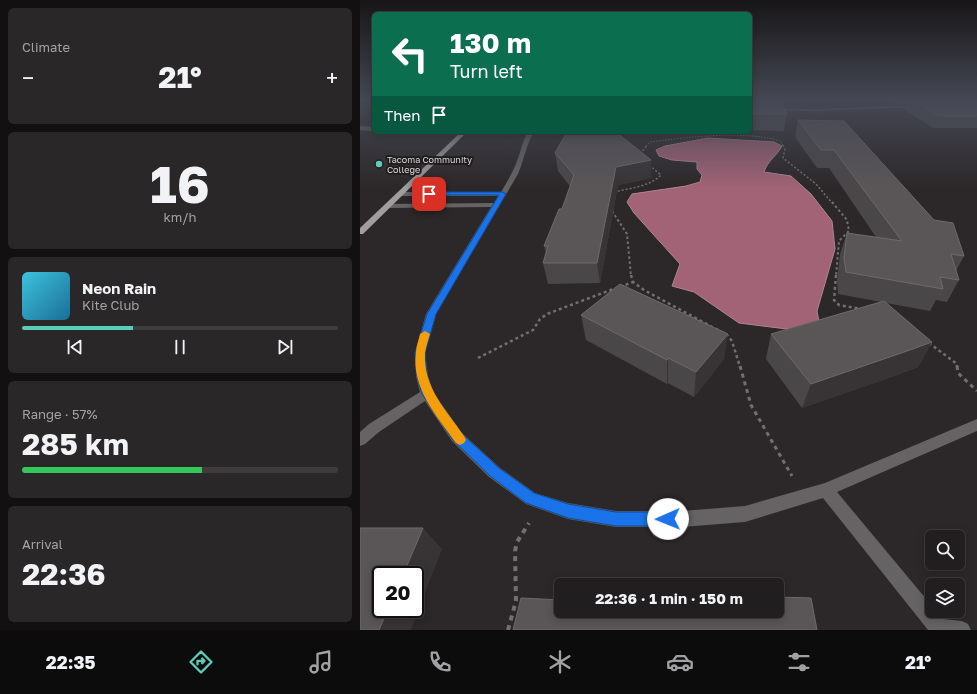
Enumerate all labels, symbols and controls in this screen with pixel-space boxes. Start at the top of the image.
text: 130 m [450,26,531,59]
icon: left [384,28,436,80]
text: Climate [22,39,70,55]
text: 21° [158,59,202,95]
text: Turn left [450,60,523,82]
text: − [22,64,34,91]
text: + [326,64,338,91]
icon: arrive [428,104,450,126]
text: Then [384,106,420,124]
text: 16 [150,152,210,214]
place label: Tacoma Community College [387,154,472,175]
marker: Tacoma Community College [374,159,384,169]
pin [412,177,446,211]
icon: arrive [418,183,440,205]
text: km/h [163,209,197,225]
text: Neon Rain [82,279,156,297]
text: Kite Club [82,297,139,313]
icon: previous [64,336,86,358]
icon: pause [169,336,191,358]
icon: next [274,336,296,358]
text: Range · 57% [22,406,97,422]
text: 285 km [22,426,129,462]
position arrow [647,498,689,540]
map controls [925,530,965,618]
button: search [925,530,965,570]
text: Arrival [22,536,63,552]
text: 22:36 [22,556,106,592]
speed limit sign: 20 [372,566,424,618]
button: layers [925,578,965,618]
text: 22:36 · 1 min · 150 m [595,589,743,607]
icon: directions [187,648,215,676]
icon: music [307,648,335,676]
icon: phone [426,648,454,676]
icon: climate [546,648,574,676]
icon: car [666,648,694,676]
icon: filters [785,648,813,676]
text: 22:35 [46,651,96,673]
text: 21° [905,651,931,673]

